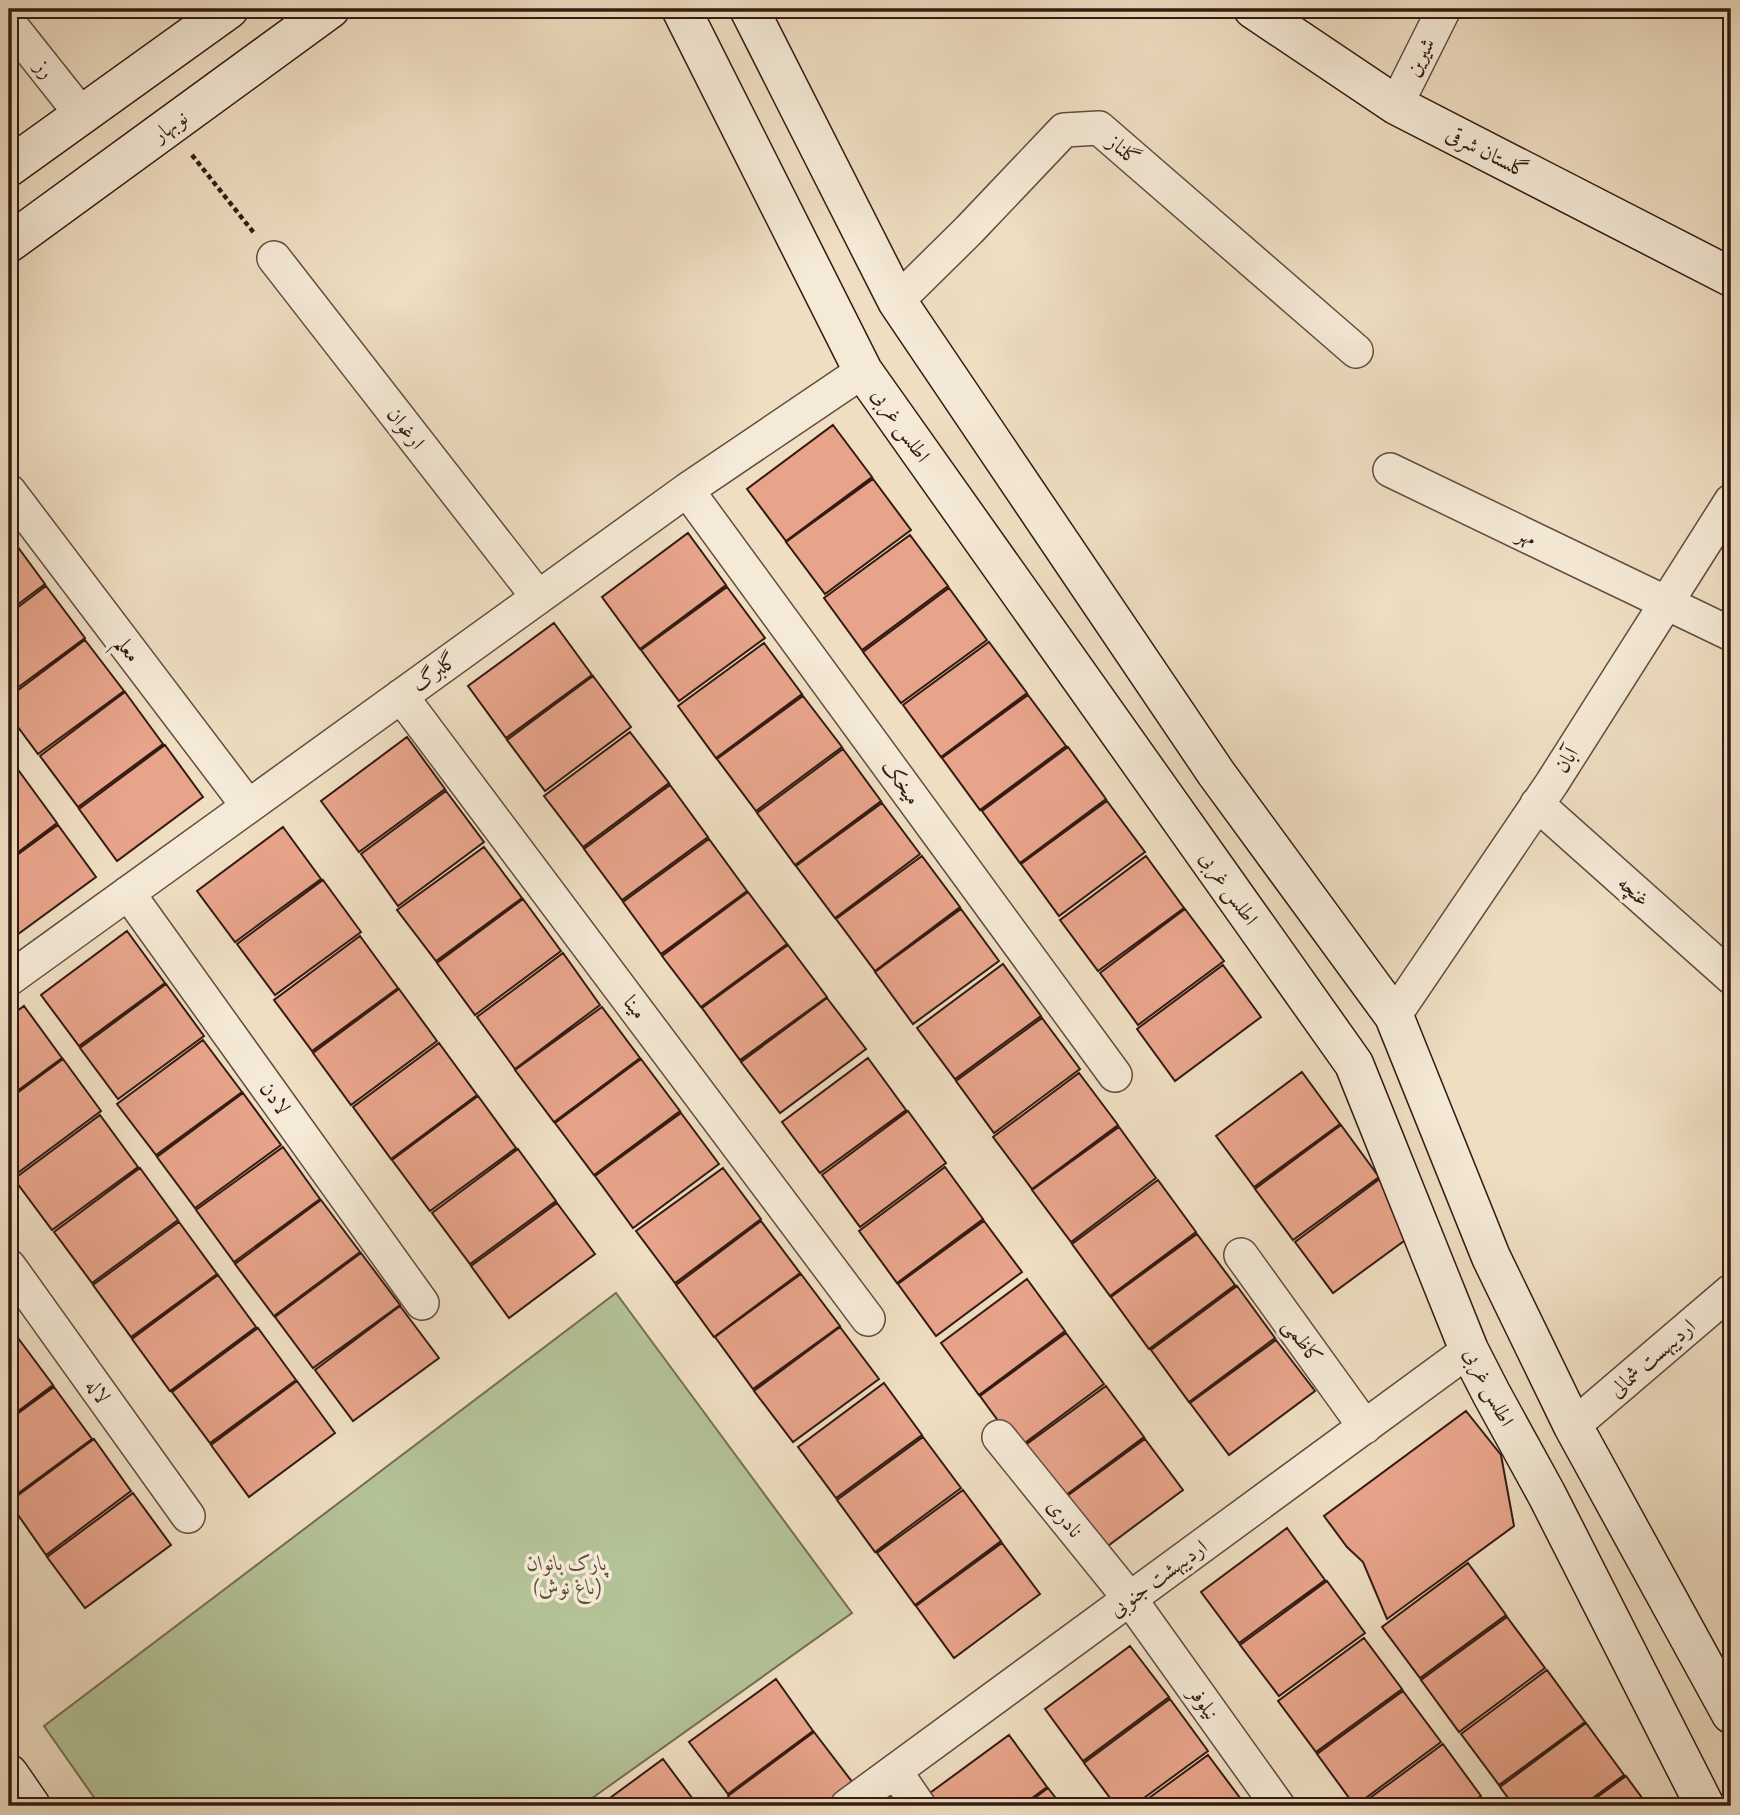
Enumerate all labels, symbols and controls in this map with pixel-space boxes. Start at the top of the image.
street label: شیرین [1399,33,1441,81]
street label: رز [28,53,60,84]
street label: نوبهار [146,105,193,149]
street label: گلستان شرقی [1441,120,1532,185]
street label: گلناز [1101,128,1146,171]
street label: اطلس غربی [864,383,936,468]
street label: ارغوان [381,402,431,454]
street label: مهر [1511,519,1541,553]
street label: معلم [103,631,146,672]
street label: گلبرگ [406,647,462,697]
street label: آبان [1548,740,1585,778]
street label: میخک [876,754,926,810]
street label: اطلس غربی [1192,846,1264,931]
street label: غنچه [1612,870,1655,913]
street label: مینا [618,990,652,1024]
street label: لادن [254,1076,296,1120]
street label: کاظمی [1277,1313,1328,1370]
street label: اردیبهست شمالی [1603,1313,1701,1403]
street label: اطلس غربی [1456,1343,1520,1432]
street label: لاله [80,1373,116,1409]
street label: نادری [1041,1493,1089,1543]
street label: اردیبهشت جنوبی [1104,1534,1213,1624]
park label: پارک بانوان (باغ نوش) [527,1550,609,1605]
street label: نیلوفر [1182,1680,1225,1725]

